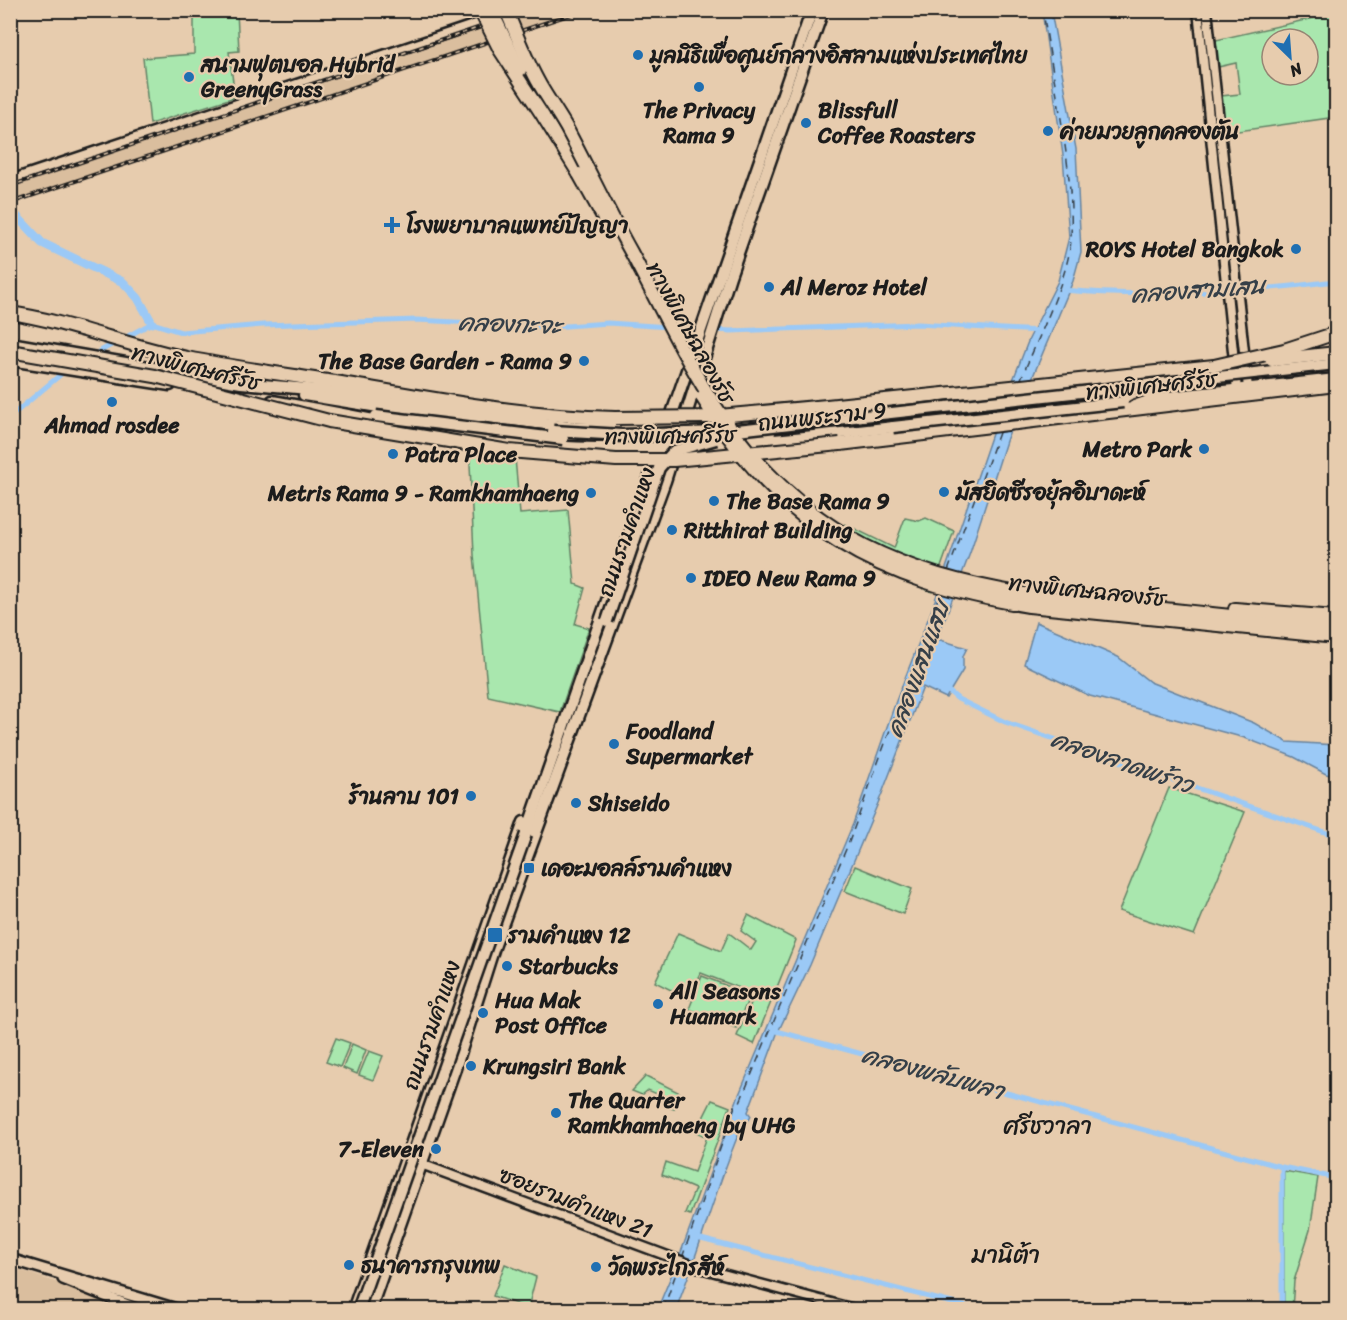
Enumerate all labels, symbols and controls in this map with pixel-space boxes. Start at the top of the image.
north arrow [1260,27,1320,87]
place label: มูลนิธิเพื่อศูนย์กลางอิสลามแห่งประเทศไทย [649,35,1028,75]
place label: สนามฟุตบอล Hybrid GreenyGrass [200,45,397,109]
marker: มูลนิธิเพื่อศูนย์กลางอิสลามแห่งประเทศไทย [631,48,645,62]
text: N [1284,54,1308,86]
marker: สนามฟุตบอล Hybrid GreenyGrass [182,70,196,84]
marker: The Privacy Rama 9 [692,80,706,94]
place label: The Privacy Rama 9 [643,91,756,155]
place label: Blissfull Coffee Roasters [817,91,976,155]
place label: ค่ายมวยลูกคลองตัน [1059,112,1240,151]
marker: Blissfull Coffee Roasters [799,116,813,130]
marker: ค่ายมวยลูกคลองตัน [1041,124,1055,138]
place label: โรงพยาบาลแพทย์ปัญญา [406,206,629,245]
marker: โรงพยาบาลแพทย์ปัญญา [383,216,401,234]
place label: ROYS Hotel Bangkok [1085,230,1284,269]
marker: ROYS Hotel Bangkok [1289,242,1303,256]
street label: ทางพิเศษฉลองรัช [635,254,747,413]
water label: คลองสามเสน [1129,264,1269,316]
place label: Al Meroz Hotel [780,268,928,307]
marker: Al Meroz Hotel [762,280,776,294]
water label: คลองกะจะ [457,301,565,347]
street label: ทางพิเศษศรีรัช [127,333,267,403]
place label: The Base Garden - Rama 9 [318,342,572,381]
marker: The Base Garden - Rama 9 [577,354,591,368]
street label: ทางพิเศษศรีรัช [1083,359,1221,412]
street label: ถนนพระราม 9 [756,390,888,443]
marker: Ahmad rosdee [105,395,119,409]
place label: Ahmad rosdee [43,406,180,445]
street label: ทางพิเศษศรีรัช [604,415,739,456]
place label: Metro Park [1082,430,1193,469]
place label: Patra Place [405,435,518,474]
marker: Metro Park [1197,442,1211,456]
marker: Patra Place [386,447,400,461]
street label: ถนนรามคำแหง [586,462,667,603]
place label: มัสยิดซีรอยุ้ลอิบาดะห์ [955,473,1150,512]
place label: Metris Rama 9 - Ramkhamhaeng [267,474,579,513]
place label: The Base Rama 9 [726,482,890,521]
marker: มัสยิดซีรอยุ้ลอิบาดะห์ [937,485,951,499]
marker: Metris Rama 9 - Ramkhamhaeng [584,486,598,500]
marker: The Base Rama 9 [707,494,721,508]
place label: Ritthirat Building [683,511,853,550]
marker: Ritthirat Building [665,523,679,537]
place label: IDEO New Rama 9 [702,559,877,598]
street label: ทางพิเศษฉลองรัช [1006,563,1170,618]
marker: IDEO New Rama 9 [684,571,698,585]
water label: คลองแสนแสบ [874,591,964,743]
place label: Foodland Supermarket [625,712,754,776]
water label: คลองลาดพร้าว [1045,718,1201,807]
marker: Foodland Supermarket [607,737,621,751]
place label: ร้านลาบ 101 [348,777,460,816]
place label: Shiseido [587,784,671,823]
marker: ร้านลาบ 101 [464,789,478,803]
marker: Shiseido [569,796,583,810]
place label: เดอะมอลล์รามคำแหง [541,849,732,888]
marker: เดอะมอลล์รามคำแหง [522,861,536,875]
place label: รามคำแหง 12 [507,916,631,955]
marker: รามคำแหง 12 [486,926,504,944]
place label: Starbucks [518,947,619,986]
street label: ถนนรามคำแหง [391,955,472,1096]
marker: Starbucks [500,959,514,973]
place label: All Seasons Huamark [669,972,782,1036]
place label: Hua Mak Post Office [494,981,608,1045]
marker: All Seasons Huamark [651,997,665,1011]
marker: Hua Mak Post Office [476,1006,490,1020]
water label: คลองพลับพลา [857,1034,1011,1113]
place label: Krungsiri Bank [482,1047,627,1086]
marker: Krungsiri Bank [464,1059,478,1073]
place label: The Quarter Ramkhamhaeng by UHG [567,1081,796,1145]
district label: ศรีชวาลา [1003,1105,1092,1147]
marker: The Quarter Ramkhamhaeng by UHG [549,1106,563,1120]
place label: 7-Eleven [338,1130,424,1169]
marker: 7-Eleven [429,1142,443,1156]
street label: ซอยรามคำแหง 21 [493,1155,659,1250]
district label: มานิต้า [971,1234,1040,1276]
place label: ธนาคารกรุงเทพ [361,1246,501,1285]
place label: วัดพระไกรสีห์ [608,1248,729,1287]
marker: ธนาคารกรุงเทพ [342,1258,356,1272]
marker: วัดพระไกรสีห์ [589,1260,603,1274]

